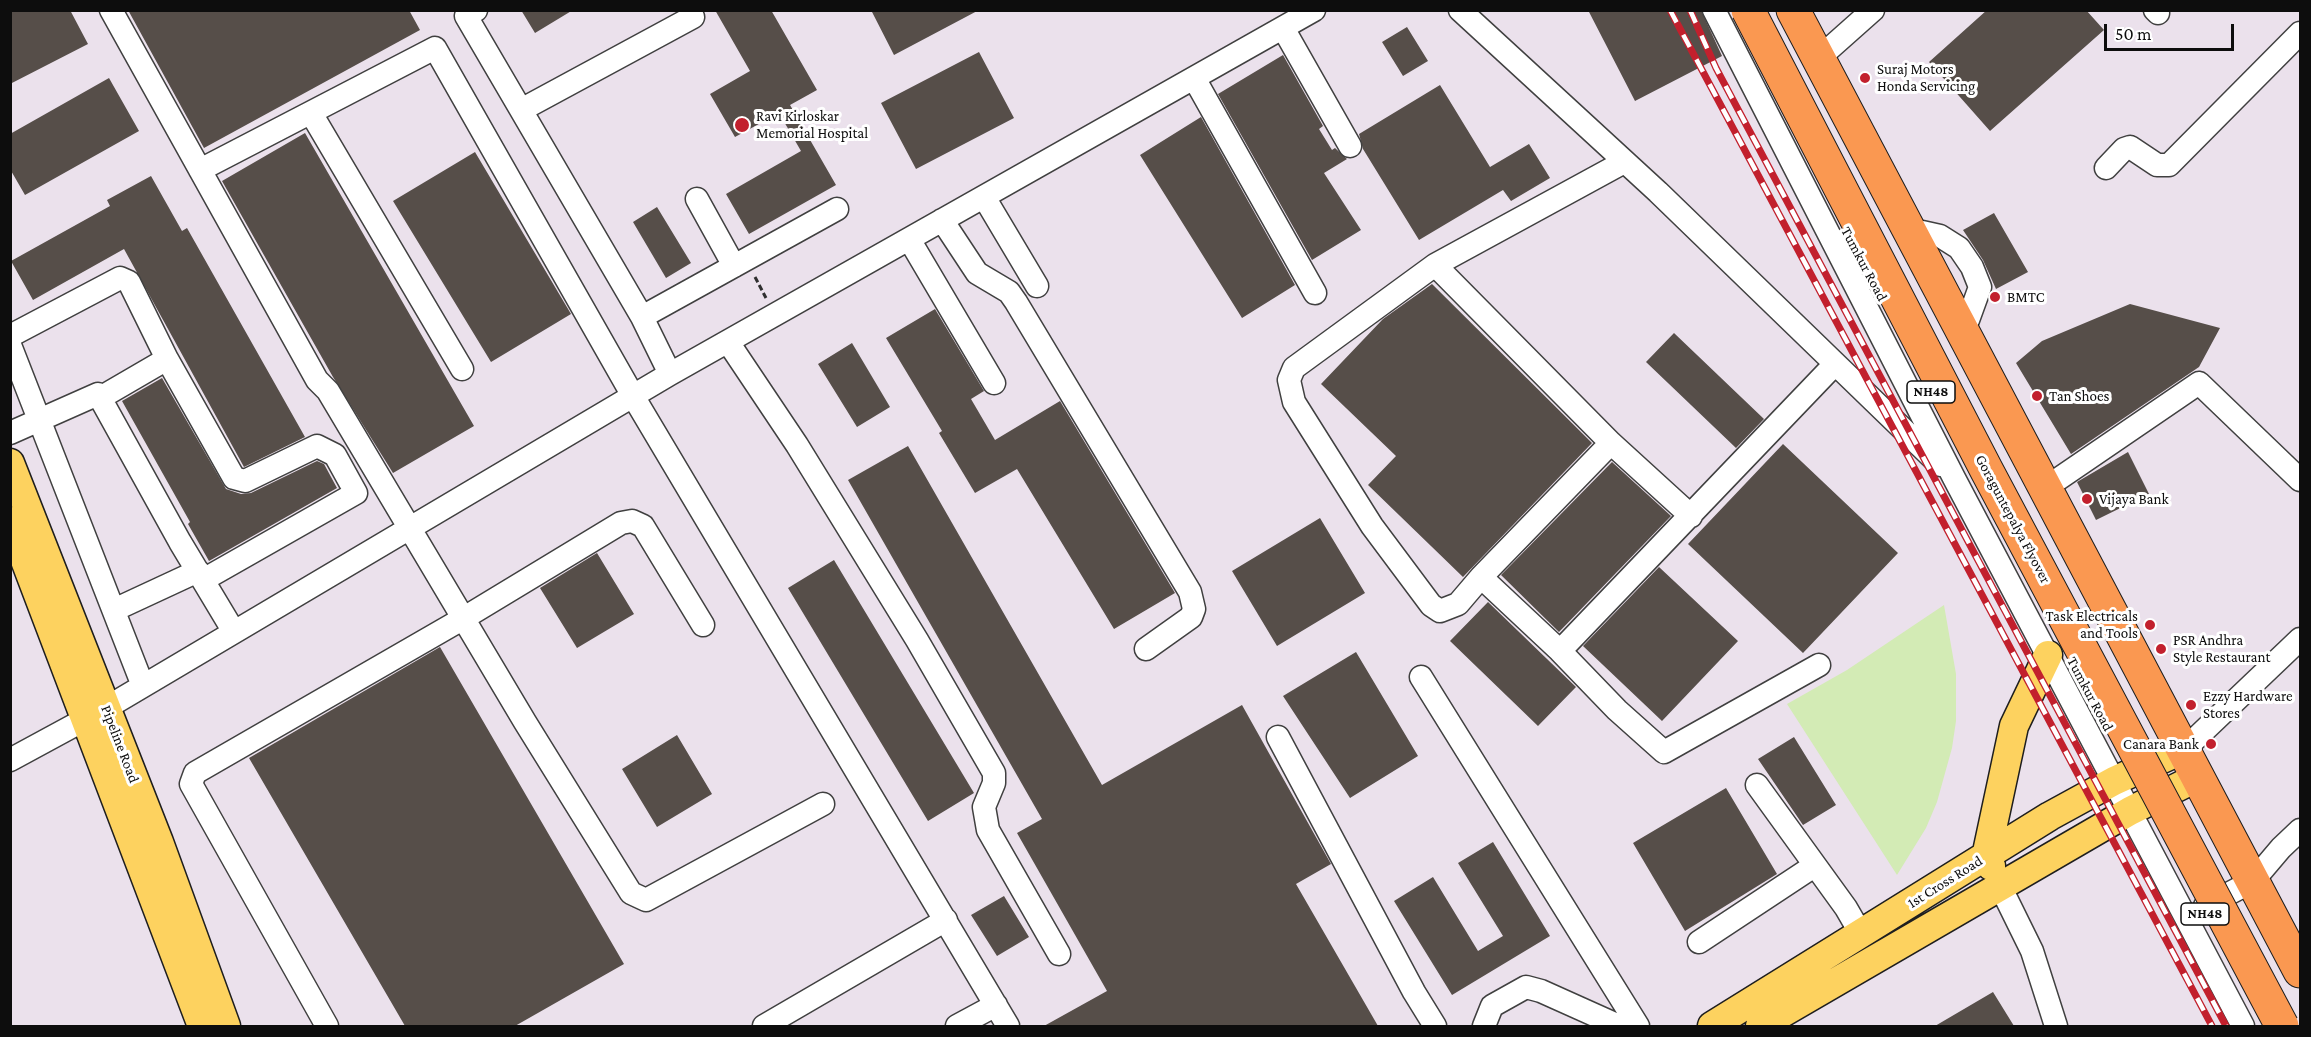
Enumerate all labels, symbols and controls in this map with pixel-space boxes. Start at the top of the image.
scale bar [2107,12,2238,50]
text: 50 m [2115,24,2152,44]
place label: Suraj Motors Honda Servicing [1877,60,1975,95]
marker: Suraj Motors Honda Servicing [1858,71,1872,85]
place label: Ravi Kirloskar Memorial Hospital [756,107,868,142]
marker: Ravi Kirloskar Memorial Hospital [733,116,751,134]
street label: Tumkur Road [1837,224,1891,304]
place label: BMTC [2007,288,2045,306]
marker: BMTC [1988,290,2002,304]
road number: NH48 [1907,381,1955,403]
place label: Tan Shoes [2049,387,2109,405]
marker: Tan Shoes [2030,389,2044,403]
street label: Goraguntepalya Flyover [1971,452,2055,586]
place label: Vijaya Bank [2099,490,2169,508]
marker: Vijaya Bank [2080,492,2094,506]
place label: Task Electricals and Tools [2045,607,2138,642]
marker: Task Electricals and Tools [2143,618,2157,632]
place label: PSR Andhra Style Restaurant [2173,631,2271,666]
marker: PSR Andhra Style Restaurant [2154,642,2168,656]
street label: Tumkur Road [2063,654,2117,734]
place label: Ezzy Hardware Stores [2203,687,2293,722]
marker: Ezzy Hardware Stores [2184,698,2198,712]
street label: Pipeline Road [97,703,143,785]
place label: Canara Bank [2123,735,2199,753]
marker: Canara Bank [2204,737,2218,751]
street label: 1st Cross Road [1904,852,1986,912]
road number: NH48 [2181,903,2229,925]

